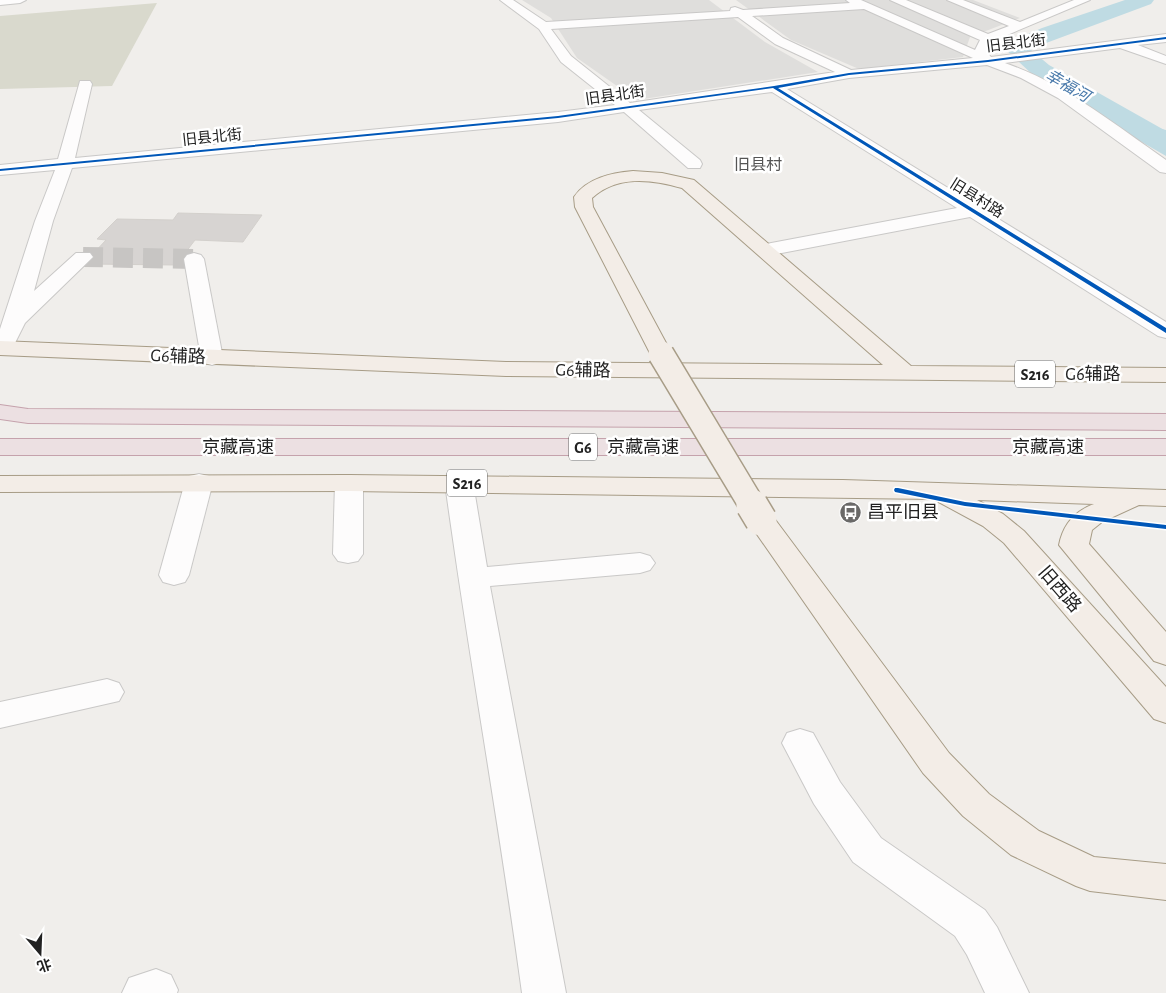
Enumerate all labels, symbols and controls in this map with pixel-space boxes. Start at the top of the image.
street label: 旧县北街 [985,30,1047,55]
water label: 幸福河 [1043,66,1095,106]
street label: 旧县北街 [584,82,646,107]
street label: 旧县北街 [181,125,243,148]
district label: 旧县村 [734,156,782,173]
street label: 旧县村路 [947,174,1007,221]
street label: G6辅路 [150,345,206,367]
street label: G6辅路 [555,360,611,380]
road number: S216 [1015,360,1055,388]
street label: G6辅路 [1065,364,1121,384]
road number: G6 [569,434,597,461]
street label: 京藏高速 [202,437,274,457]
street label: 京藏高速 [607,437,679,457]
street label: 京藏高速 [1012,437,1084,457]
road number: S216 [447,469,487,496]
bus stop icon: 昌平旧县 [839,500,863,524]
place label: 昌平旧县 [867,503,939,522]
street label: 旧西路 [1035,562,1085,616]
north arrow [15,928,65,978]
text: 北 [35,955,53,974]

